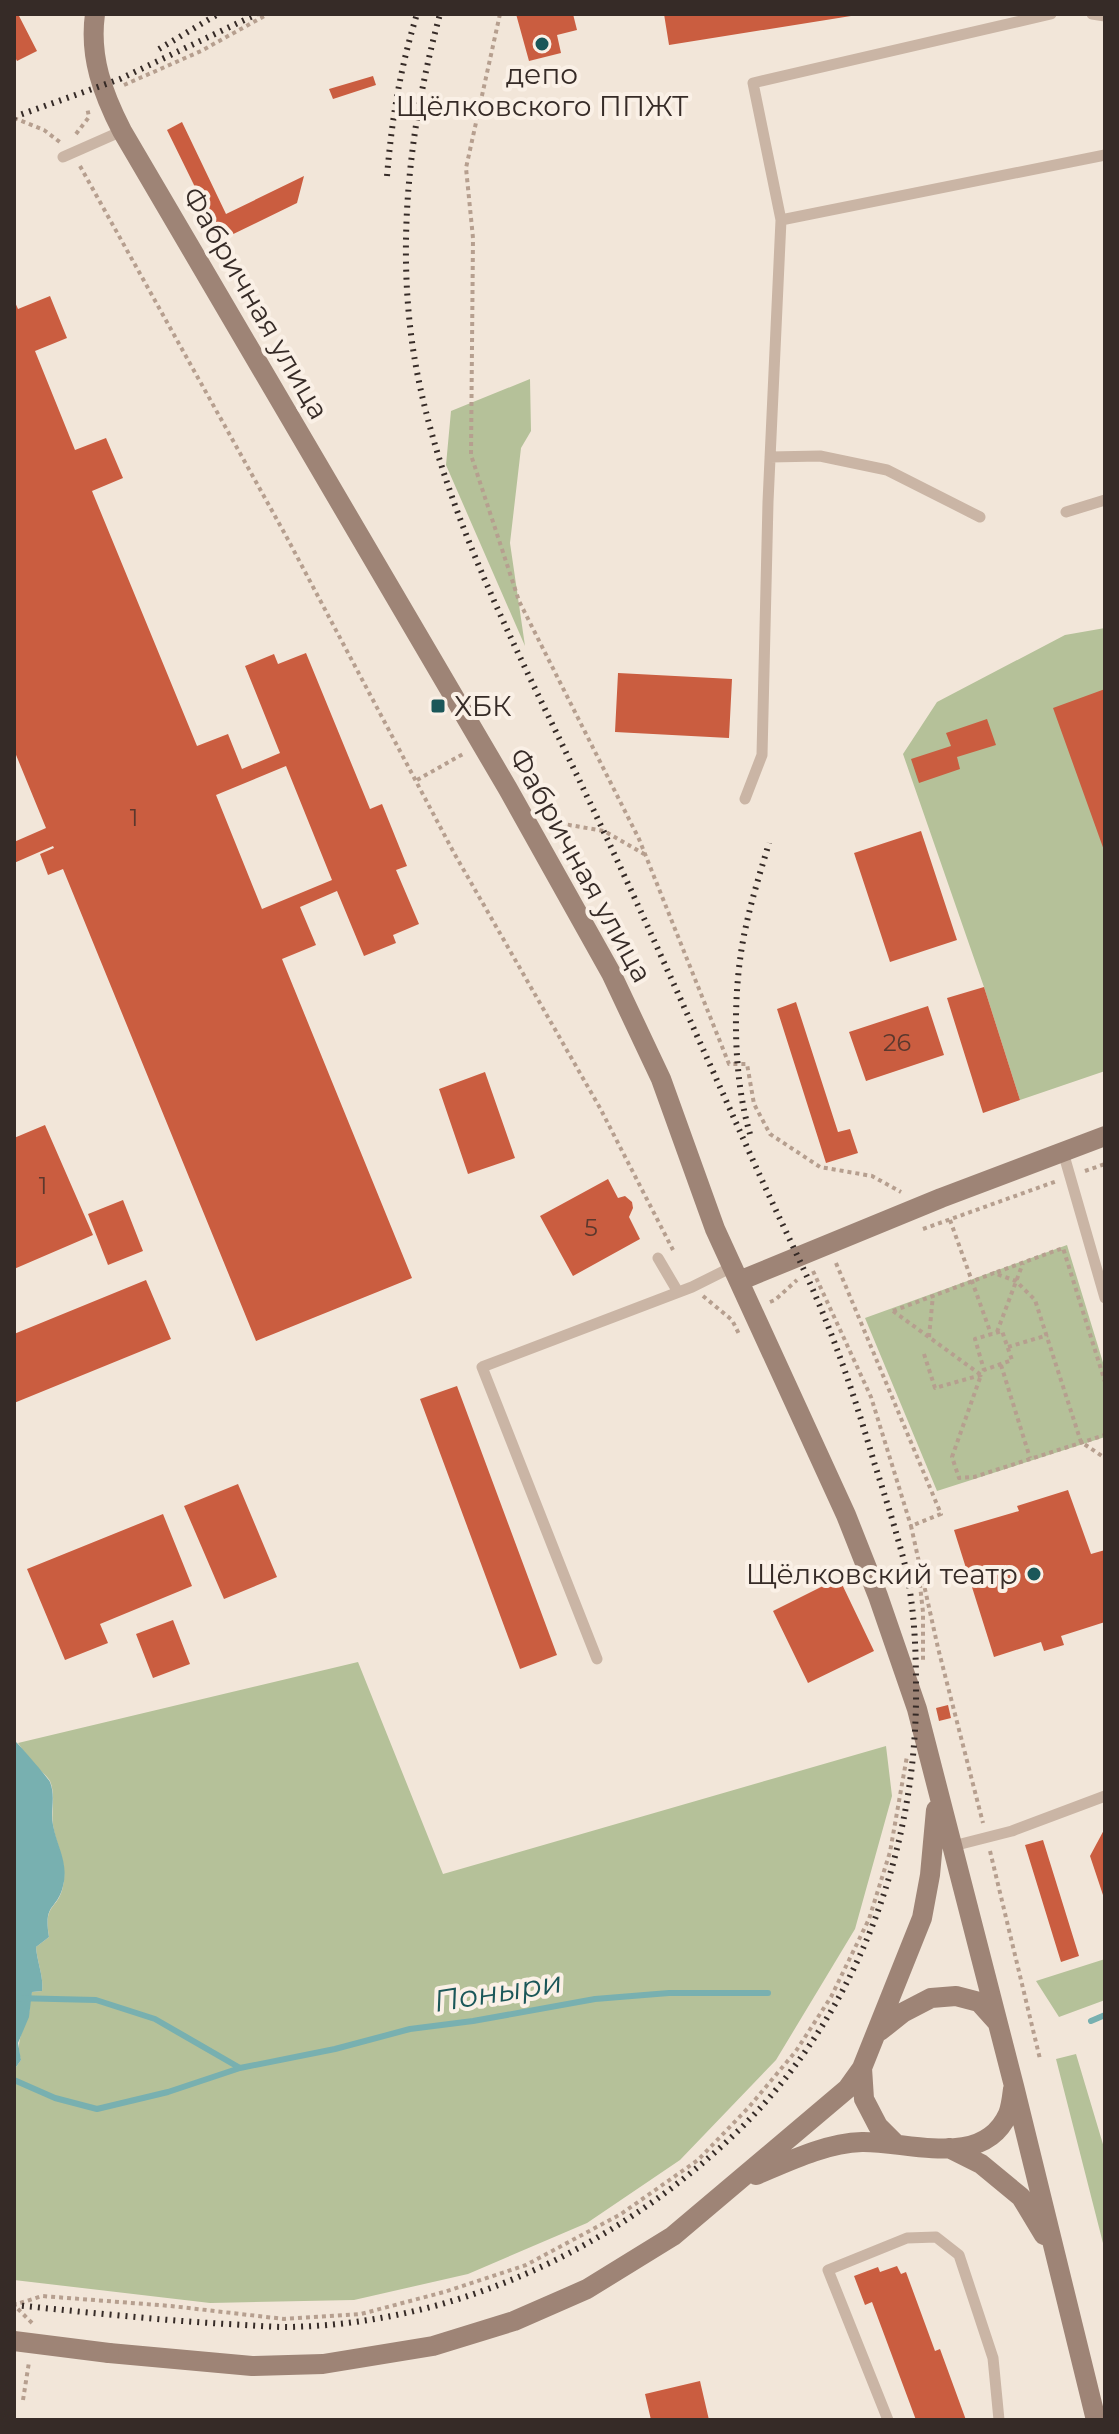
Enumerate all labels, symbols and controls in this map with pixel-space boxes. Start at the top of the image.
marker: депо Щёлковского ППЖТ [533,35,551,53]
place label: депо Щёлковского ППЖТ [396,57,689,123]
street label: Фабричная улица [176,181,336,425]
place label: ХБК [454,689,512,723]
marker: ХБК [429,697,447,715]
street label: Фабричная улица [502,742,660,988]
house number: 1 [130,803,138,832]
house number: 26 [883,1028,911,1057]
house number: 1 [39,1171,47,1200]
house number: 5 [584,1213,598,1242]
place label: Щёлковский театр [746,1557,1018,1591]
marker: Щёлковский театр [1025,1565,1043,1583]
water label: Поныри [431,1963,565,2020]

